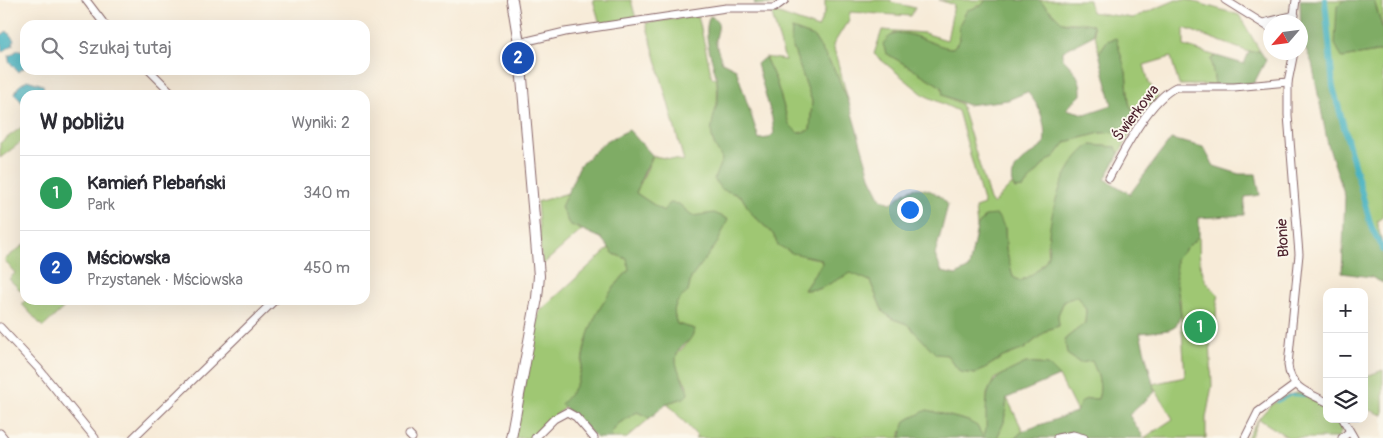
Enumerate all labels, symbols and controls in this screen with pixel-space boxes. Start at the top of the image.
north arrow [1263,15,1308,60]
search box [20,20,370,75]
icon: search [38,34,66,62]
text: Szukaj tutaj [78,36,172,60]
pin: 2 [502,39,534,77]
street label: Świerkowa [1109,81,1163,145]
text: W pobliżu [40,109,124,136]
text: Wyniki: 2 [291,113,350,133]
text: Kamień Plebański [87,171,225,195]
text: 1 [53,183,59,203]
text: 340 m [303,183,350,203]
text: Park [87,195,115,215]
your location [897,197,923,223]
street label: Błonie [1272,218,1293,258]
text: Mściowska [87,246,170,270]
text: 2 [52,258,60,278]
text: 450 m [303,258,350,278]
text: Przystanek · Mściowska [87,270,243,290]
map controls [1323,288,1368,423]
button: + [1323,288,1368,333]
pin: 1 [1184,308,1216,346]
button: − [1323,333,1368,378]
button: layers [1323,378,1368,423]

